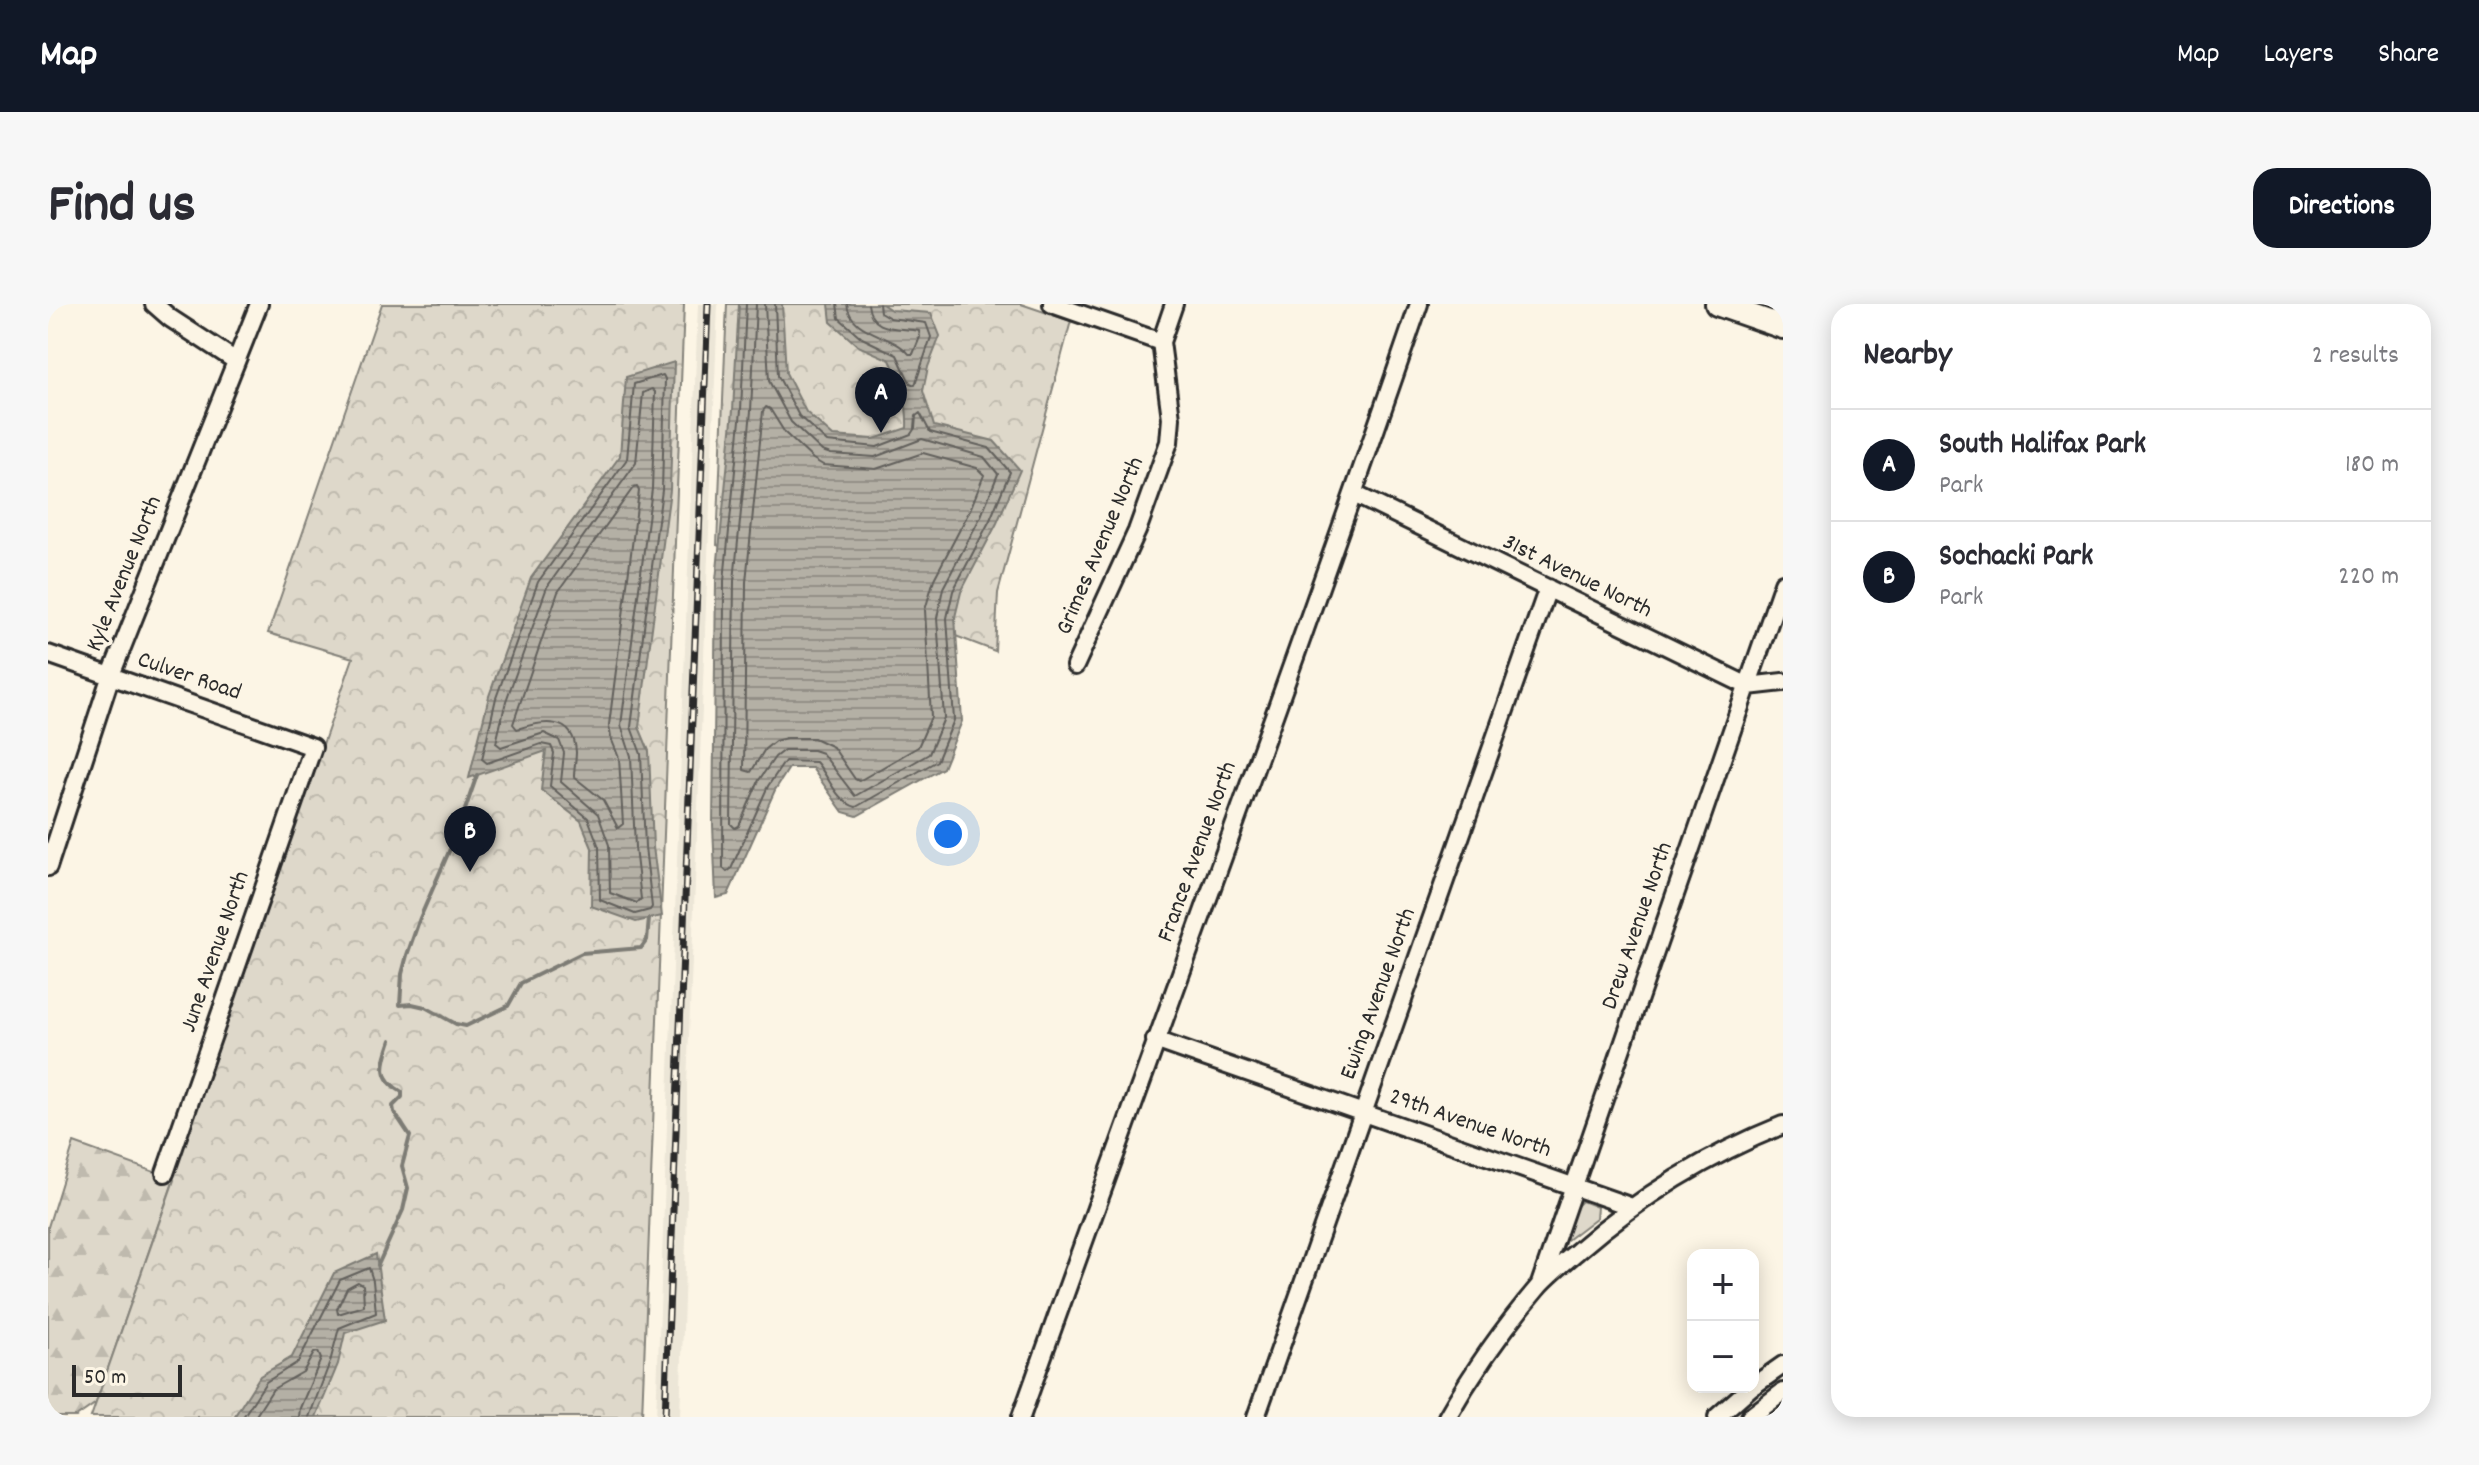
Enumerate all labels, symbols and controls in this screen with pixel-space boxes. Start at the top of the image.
text: Map [40,29,98,84]
text: Map [2177,36,2220,76]
text: Layers [2264,36,2334,76]
text: Share [2378,36,2439,76]
text: Find us [48,168,196,248]
button: Directions [2253,168,2431,248]
text: Nearby [1863,332,1952,381]
text: 2 results [2312,338,2399,375]
pin: A [855,367,907,433]
text: South Halifax Park [1939,425,2146,468]
text: A [1882,447,1896,484]
text: 180 m [2345,447,2399,484]
street label: Grimes Avenue North [1048,452,1154,640]
text: Park [1939,468,1983,505]
street label: Kyle Avenue North [78,491,172,657]
street label: 31st Avenue North [1496,526,1658,628]
text: Sochacki Park [1939,537,2093,580]
text: B [1883,559,1895,596]
text: 220 m [2338,559,2399,596]
text: Park [1939,580,1983,617]
street label: Culver Road [133,643,245,711]
street label: France Avenue North [1150,757,1246,947]
pin: B [444,806,496,872]
your location [928,814,968,854]
street label: Drew Avenue North [1593,838,1683,1014]
street label: June Avenue North [172,867,260,1037]
street label: Ewing Avenue North [1332,903,1426,1085]
street label: 29th Avenue North [1384,1080,1556,1168]
map controls [1687,1249,1759,1393]
button: + [1687,1249,1759,1321]
button: − [1687,1321,1759,1393]
scale bar [72,1361,182,1397]
text: 50 m [84,1363,126,1394]

